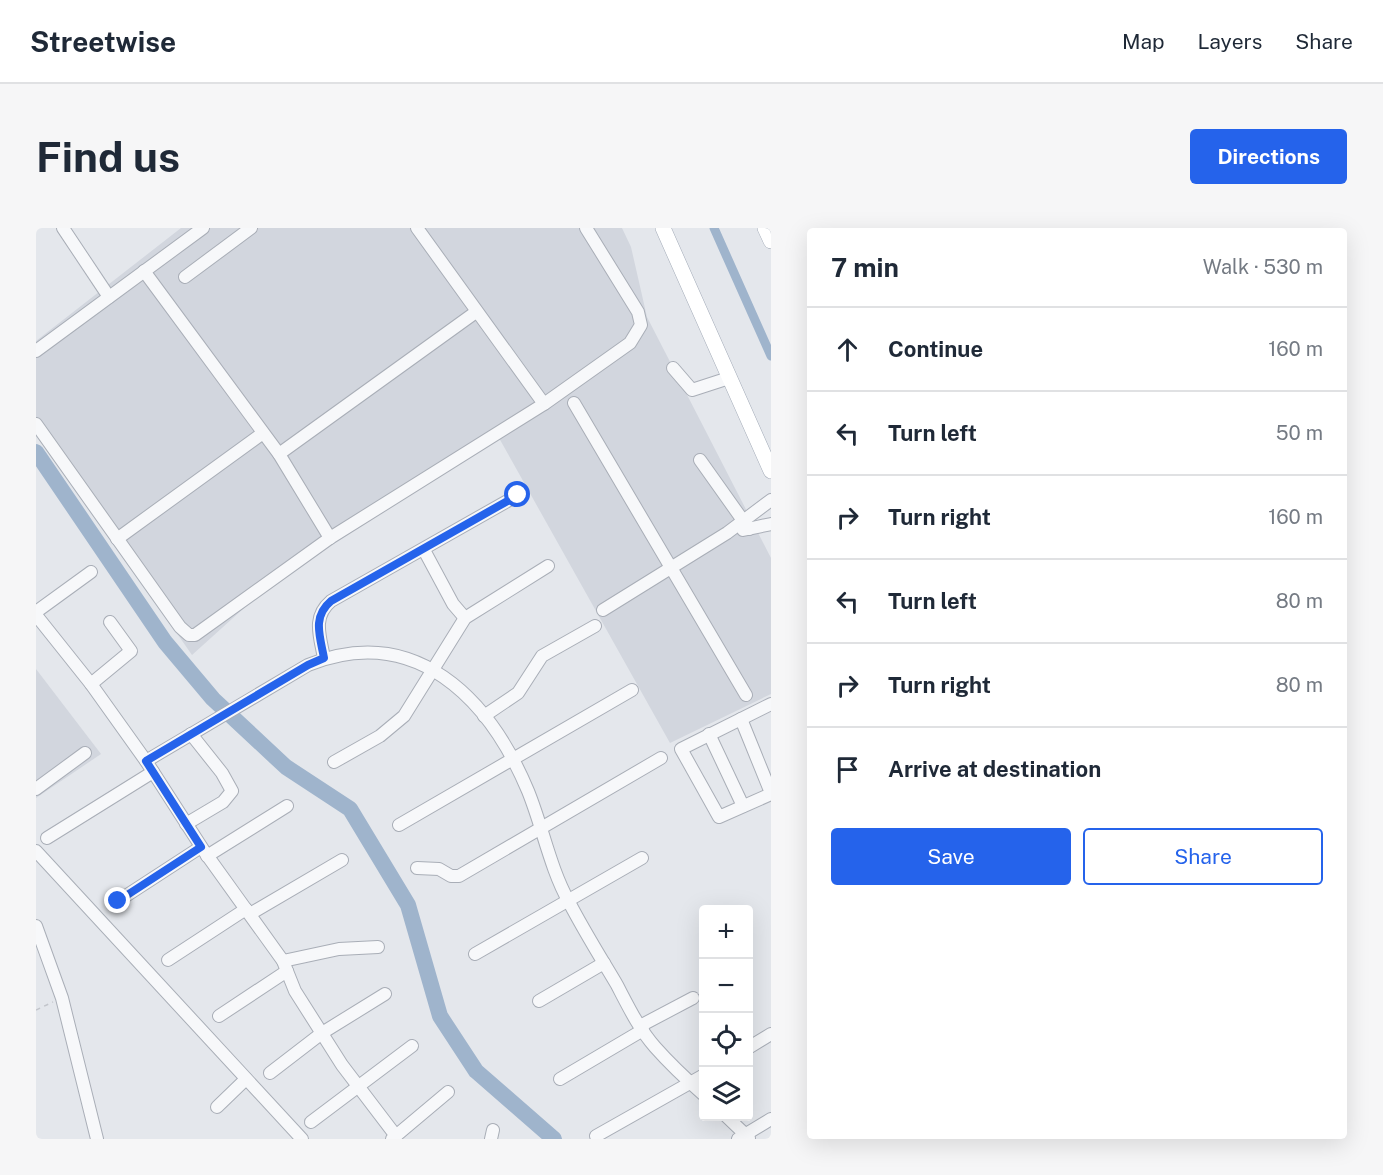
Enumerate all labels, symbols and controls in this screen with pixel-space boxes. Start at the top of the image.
text: Streetwise [30,25,176,58]
text: Map [1122,29,1165,54]
text: Layers [1198,29,1262,54]
text: Share [1295,29,1353,54]
button: Directions [1190,129,1347,184]
text: Find us [36,132,180,181]
text: 7 min [831,252,899,283]
text: Walk · 530 m [1203,255,1323,279]
icon: ahead [831,333,864,366]
text: Continue [888,336,983,362]
text: 160 m [1268,337,1323,361]
icon: left [831,417,864,450]
text: Turn left [888,420,977,446]
text: 50 m [1276,421,1323,445]
route start [504,481,530,507]
icon: right [831,501,864,534]
text: Turn right [888,504,991,530]
text: 160 m [1268,505,1323,529]
icon: left [831,585,864,618]
text: Turn left [888,588,977,614]
text: 80 m [1276,589,1323,613]
icon: right [831,669,864,702]
text: Turn right [888,672,991,698]
text: 80 m [1276,673,1323,697]
icon: arrive [831,753,864,786]
text: Arrive at destination [888,756,1101,782]
button: Save [831,828,1071,885]
button: Share [1083,828,1323,885]
route end [104,887,130,913]
map controls [699,905,753,1121]
button: + [699,905,753,959]
button: − [699,959,753,1013]
button: locate [699,1013,753,1067]
button: layers [699,1067,753,1121]

